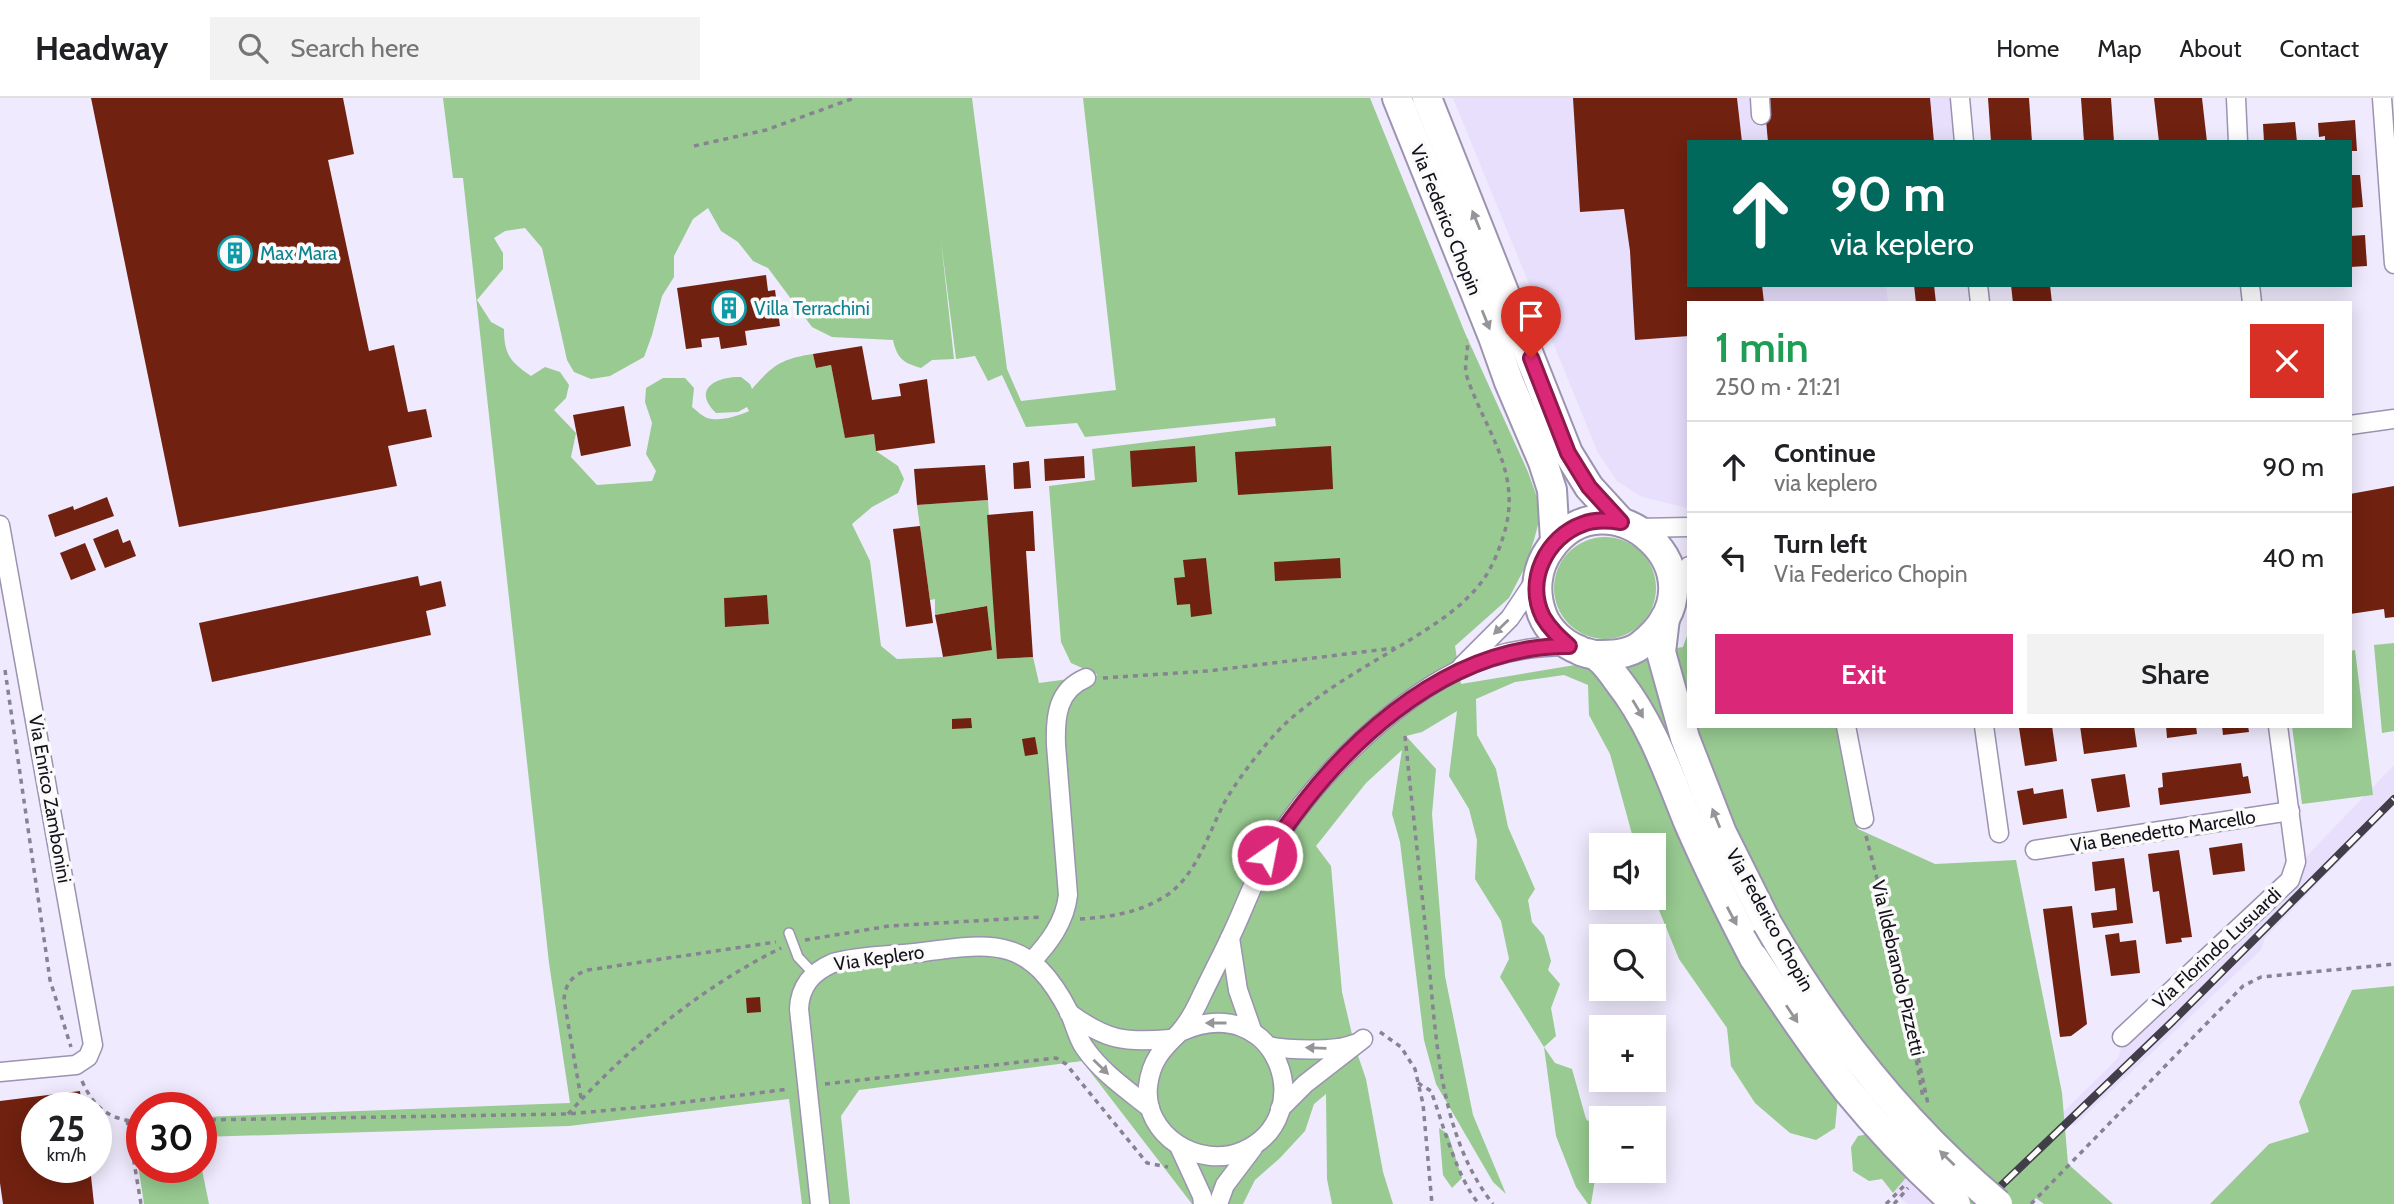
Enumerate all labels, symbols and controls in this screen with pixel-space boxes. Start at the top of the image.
search box [210,17,700,80]
text: Headway [35,28,168,68]
icon: search [234,29,272,67]
text: Search here [290,32,419,64]
text: Home [1996,34,2059,63]
text: Map [2097,34,2142,63]
text: About [2180,34,2242,63]
text: Contact [2280,34,2359,63]
street label: Via Federico Chopin [1405,142,1487,298]
text: 90 m [1830,164,1946,223]
icon: ahead [1715,168,1806,259]
one-way arrow [1470,210,1482,230]
text: via keplero [1830,224,1974,263]
building icon: Max Mara [216,234,254,272]
place label: Max Mara [260,242,337,265]
pin [1501,286,1561,358]
building icon: Villa Terrachini [710,289,748,327]
place label: Villa Terrachini [754,297,870,320]
icon: arrive [1512,297,1550,335]
one-way arrow [1481,310,1492,331]
text: 1 min [1715,321,1809,373]
button: close [2250,324,2324,398]
text: 250 m · 21:21 [1715,373,1841,401]
text: Continue [1774,437,1876,469]
icon: ahead [1715,448,1753,486]
text: 90 m [2262,451,2324,483]
text: via keplero [1774,469,1878,497]
text: Turn left [1774,528,1867,560]
icon: left [1715,539,1753,577]
text: 40 m [2262,542,2324,574]
text: Via Federico Chopin [1774,560,1968,588]
one-way arrow [1493,619,1510,635]
button: Exit [1715,634,2013,714]
button: Share [2027,634,2324,714]
one-way arrow [1631,699,1644,718]
street label: Via Enrico Zambonini [24,713,76,885]
street label: Via Benedetto Marcello [2069,805,2257,857]
one-way arrow [1710,807,1721,828]
position arrow [1230,818,1304,892]
map controls [1589,833,1666,1183]
button: sound [1589,833,1666,910]
street label: Via Federico Chopin [1721,845,1819,995]
street label: Via Ildebrando Pizzetti [1867,878,1929,1058]
street label: Via Florindo Lusuardi [2148,883,2286,1013]
one-way arrow [1726,906,1738,925]
button: search [1589,924,1666,1001]
street label: Via Keplero [833,940,925,976]
one-way arrow [1785,1005,1799,1023]
button: + [1589,1015,1666,1092]
one-way arrow [1205,1017,1227,1029]
one-way arrow [1305,1043,1327,1054]
one-way arrow [1092,1058,1109,1074]
speed limit sign: 30 [126,1092,217,1183]
button: − [1589,1106,1666,1183]
text: 25 [48,1107,85,1150]
text: km/h [47,1144,86,1166]
one-way arrow [1940,1150,1956,1167]

